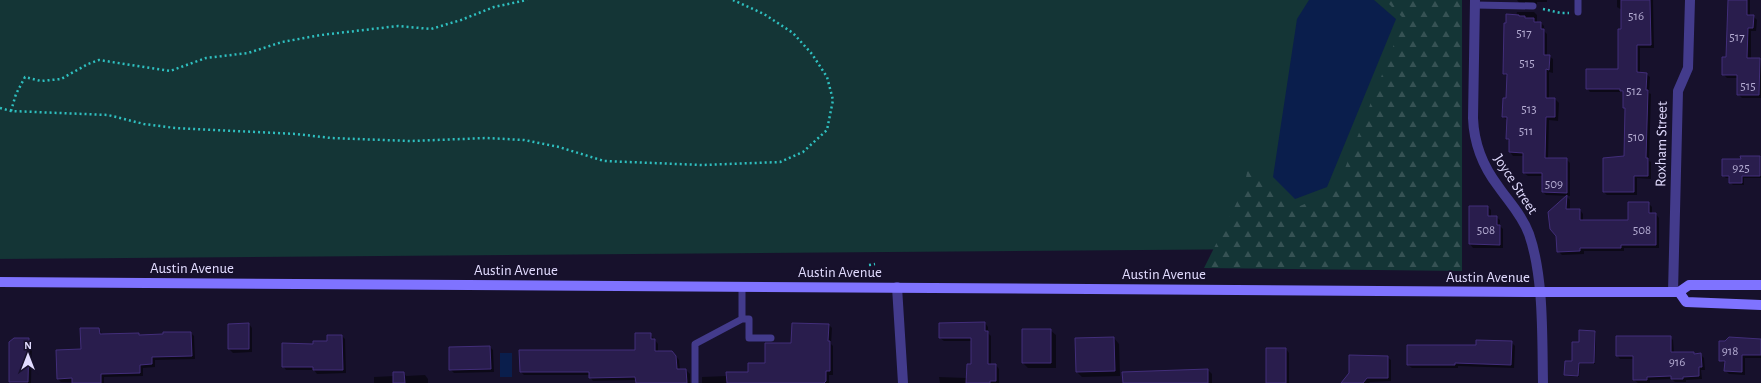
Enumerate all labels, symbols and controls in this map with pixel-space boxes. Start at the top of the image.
house number: 516 [1628,10,1644,23]
house number: 517 [1516,27,1532,40]
house number: 517 [1729,31,1745,44]
house number: 515 [1519,57,1535,70]
house number: 515 [1740,80,1756,93]
house number: 512 [1626,85,1642,98]
street label: Roxham Street [1653,101,1670,187]
house number: 513 [1521,103,1537,116]
house number: 511 [1519,125,1533,138]
house number: 510 [1628,131,1645,144]
street label: Joyce Street [1491,152,1541,217]
house number: 925 [1732,162,1750,175]
house number: 509 [1545,178,1563,191]
house number: 508 [1477,224,1495,237]
house number: 508 [1633,224,1651,237]
street label: Austin Avenue [150,261,234,276]
street label: Austin Avenue [474,263,558,278]
street label: Austin Avenue [798,265,882,280]
street label: Austin Avenue [1122,267,1206,282]
street label: Austin Avenue [1446,270,1530,285]
north arrow [8,335,48,375]
text: N [24,340,32,351]
house number: 918 [1722,345,1738,358]
house number: 916 [1669,356,1685,369]

